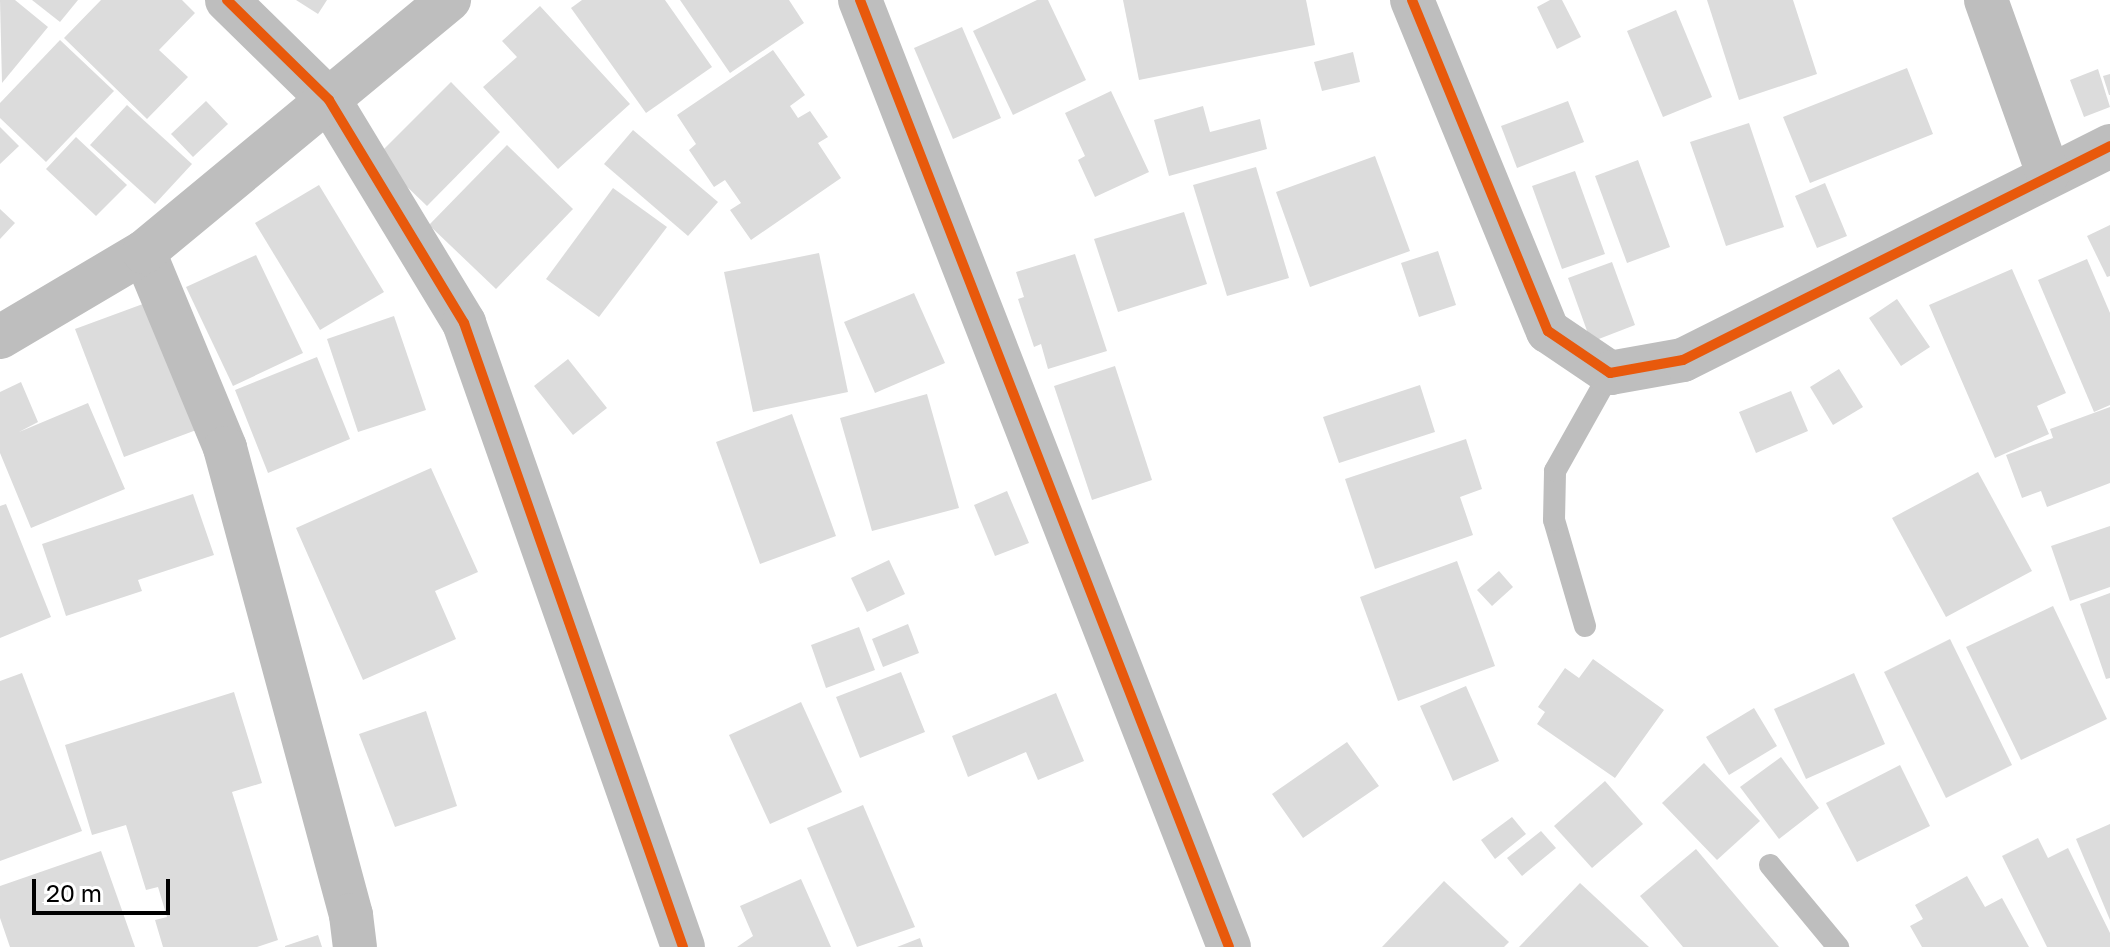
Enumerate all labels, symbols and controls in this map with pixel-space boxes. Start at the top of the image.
scale bar [36,863,174,913]
text: 20 m [46,878,102,907]

